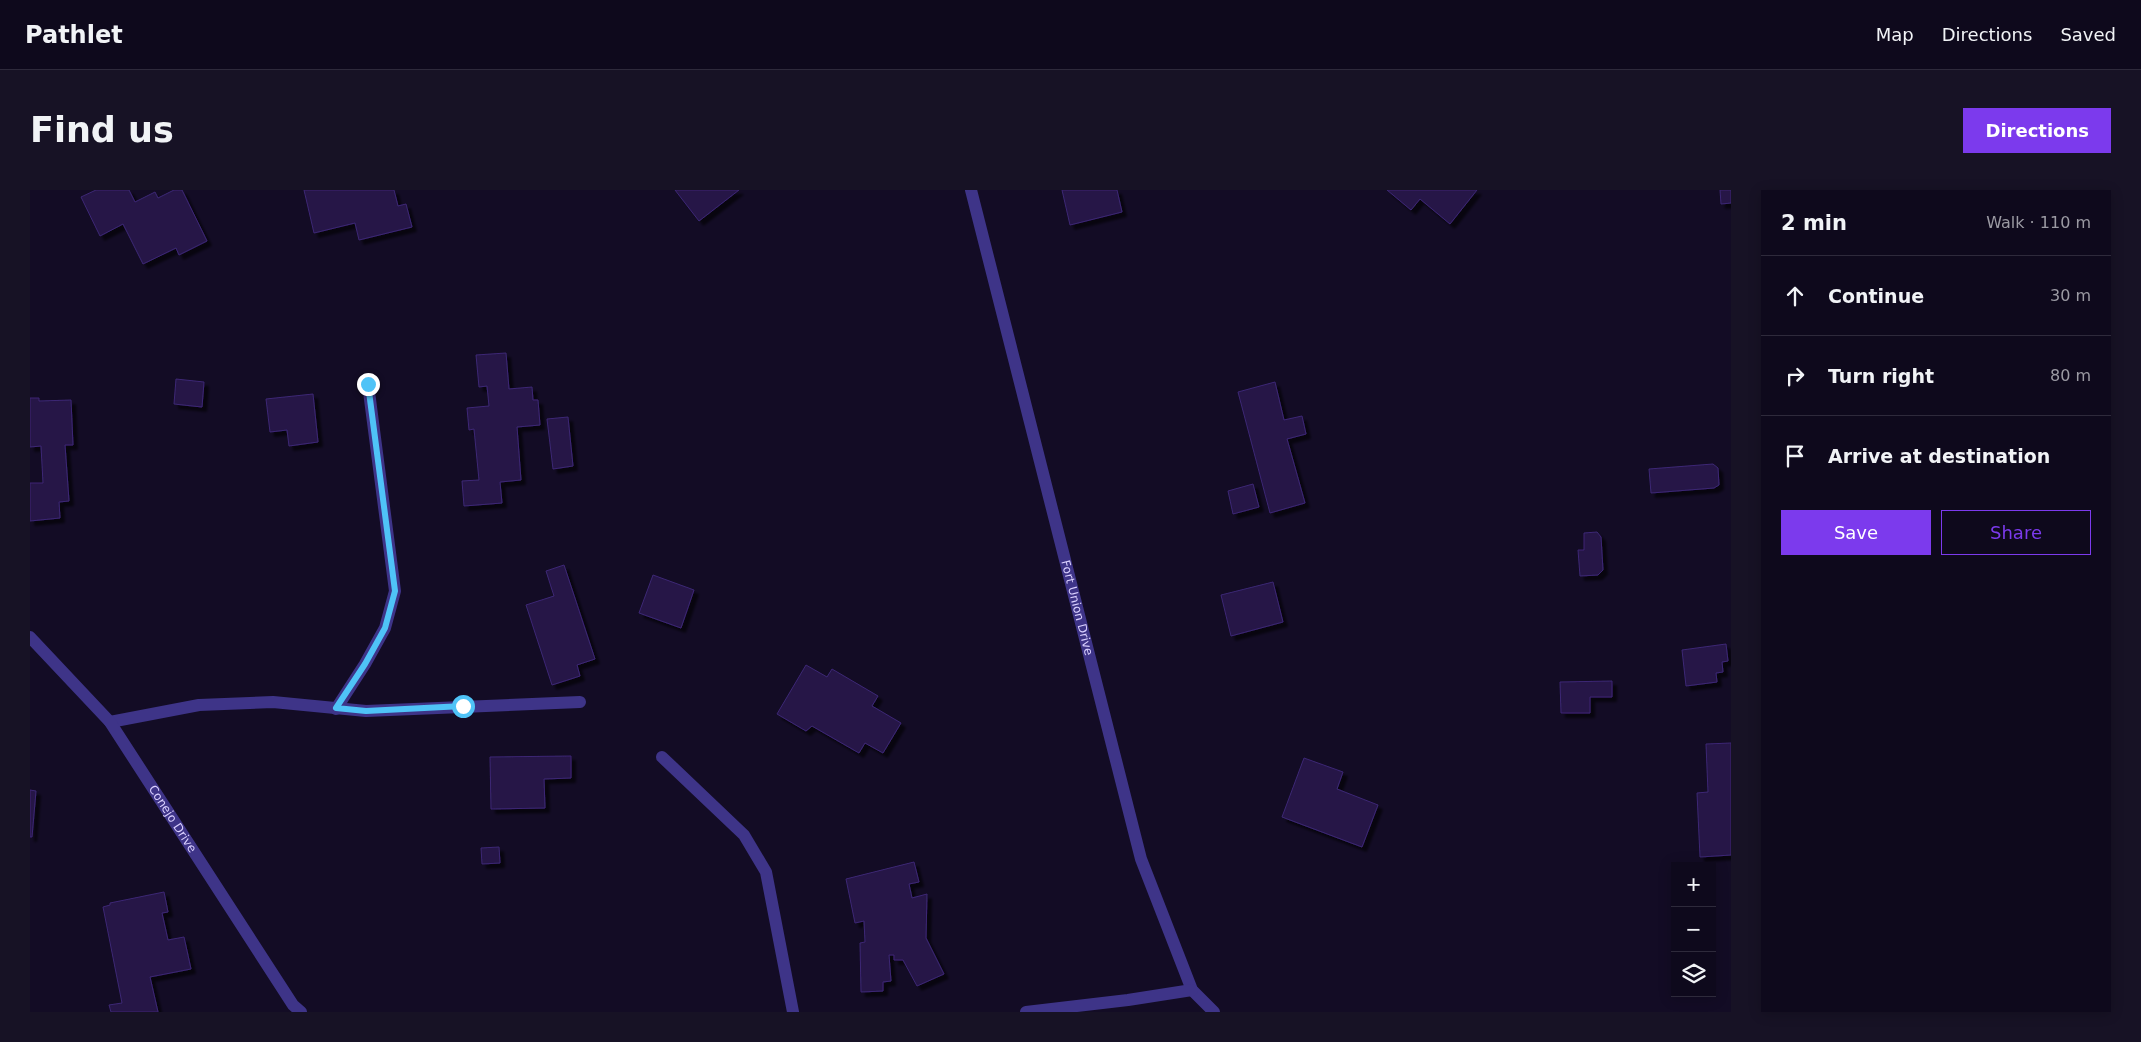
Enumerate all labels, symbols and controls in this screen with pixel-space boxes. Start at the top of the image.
text: Pathlet [25,21,123,49]
text: Map [1876,24,1914,45]
text: Directions [1942,24,2032,45]
text: Saved [2060,24,2116,45]
button: Directions [1963,108,2111,153]
text: Find us [30,110,174,150]
text: 2 min [1781,211,1847,235]
text: Walk · 110 m [1986,213,2091,232]
icon: ahead [1781,282,1809,310]
text: Continue [1828,285,1924,307]
text: 30 m [2050,286,2091,305]
icon: right [1781,362,1809,390]
text: Turn right [1828,365,1934,387]
text: 80 m [2050,366,2091,385]
route end [357,373,380,396]
icon: arrive [1781,442,1809,470]
text: Arrive at destination [1828,445,2050,467]
button: Save [1781,510,1931,555]
button: Share [1941,510,2091,555]
street label: Fort Union Drive [1058,559,1096,657]
route start [452,695,475,718]
street label: Conejo Drive [146,783,199,855]
map controls [1671,862,1716,997]
button: + [1671,862,1716,907]
button: − [1671,907,1716,952]
button: layers [1671,952,1716,997]

